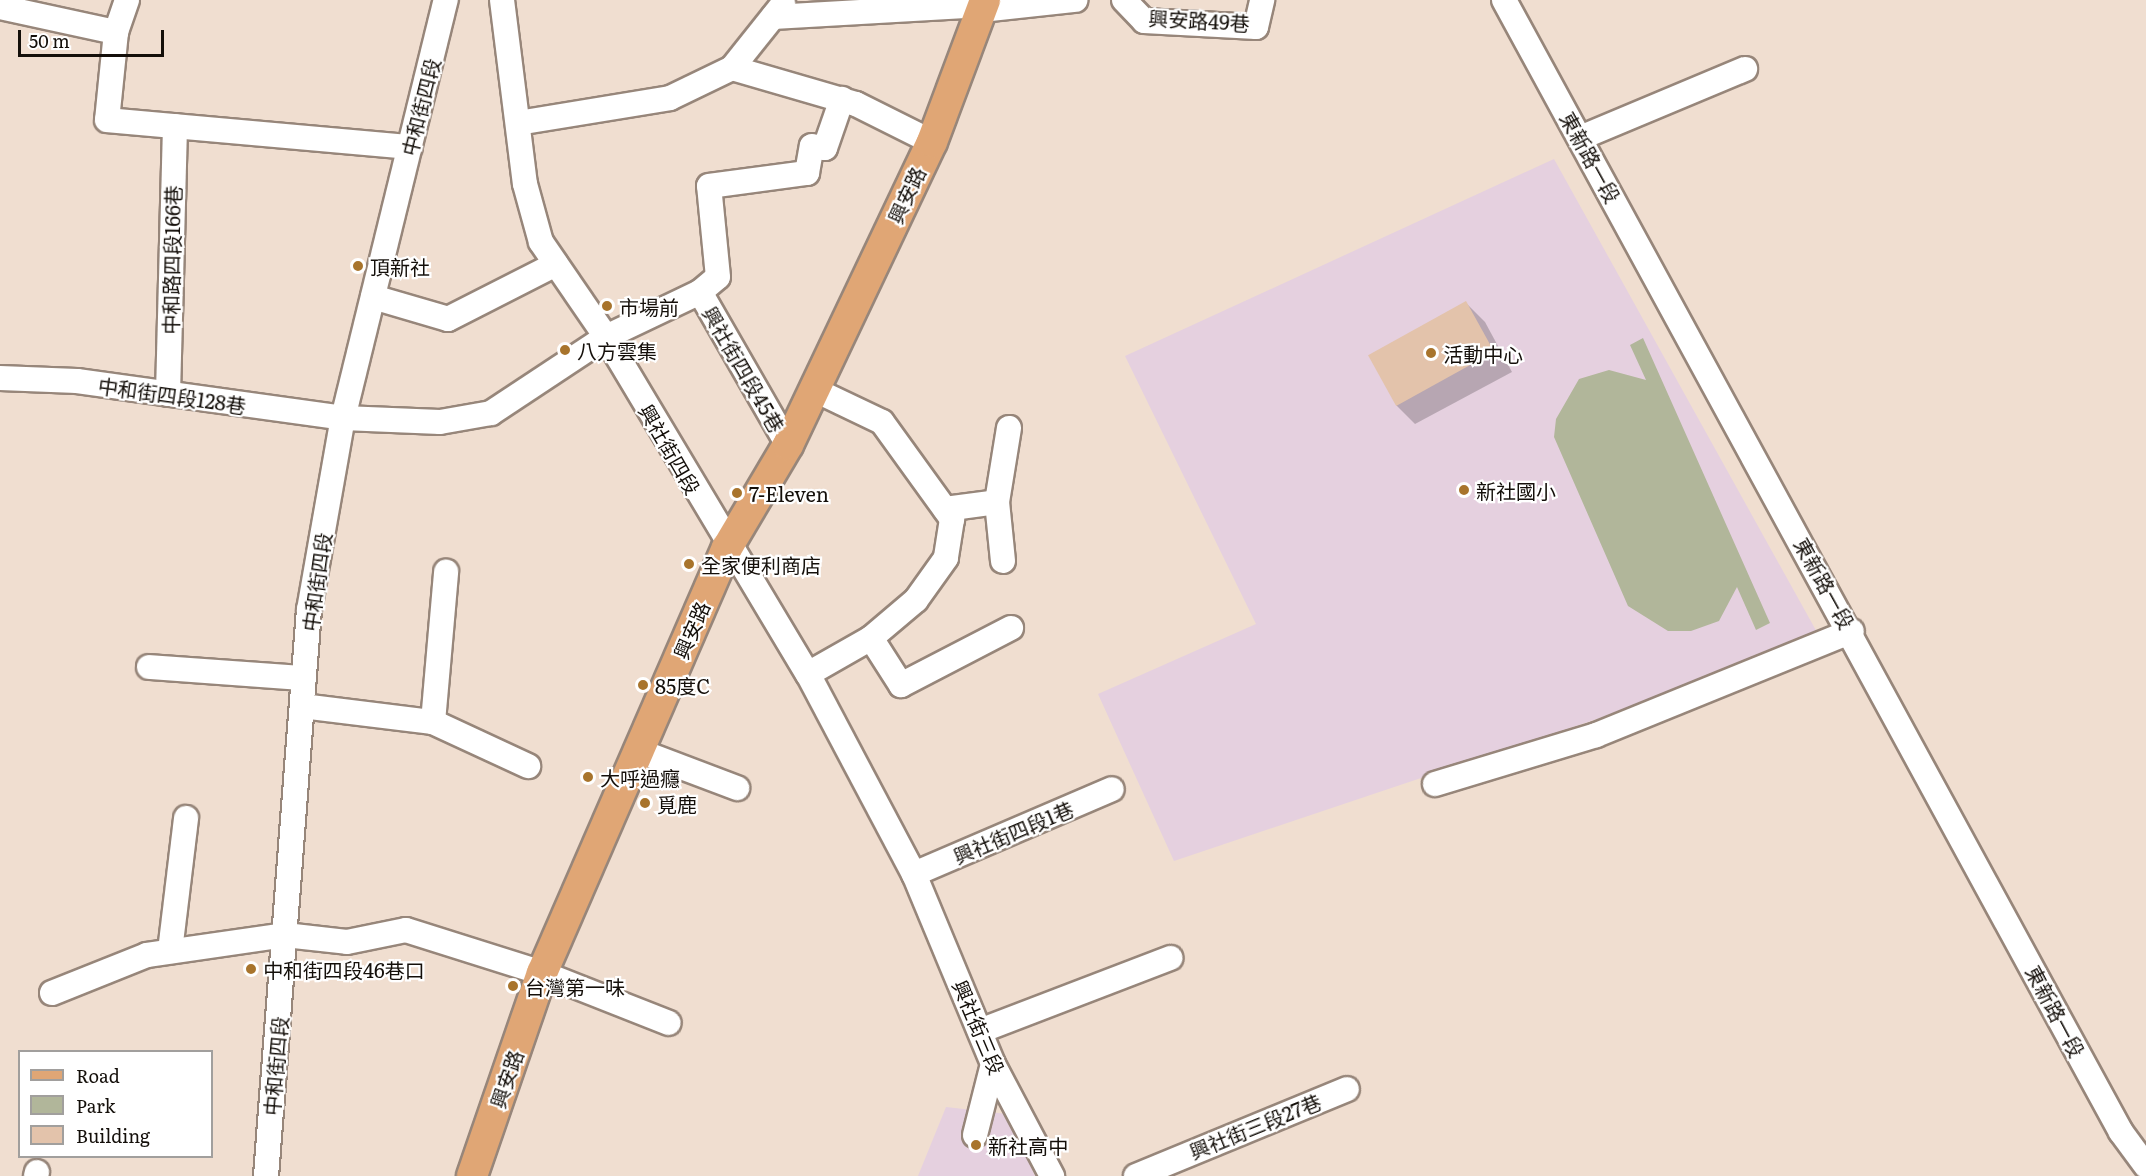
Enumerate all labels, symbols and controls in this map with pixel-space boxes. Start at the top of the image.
street label: 興安路49巷 [1148,5,1250,35]
scale bar [21,18,166,56]
text: 50 m [29,27,70,54]
street label: 中和街四段 [396,56,444,158]
street label: 東新路一段 [1556,107,1626,207]
street label: 興安路 [882,163,930,227]
street label: 中和路四段166巷 [158,185,184,335]
place label: 頂新社 [370,254,430,278]
marker: 頂新社 [351,259,365,273]
place label: 市場前 [619,294,679,318]
marker: 市場前 [600,299,614,313]
street label: 興社街四段45巷 [698,302,790,436]
place label: 八方雲集 [577,338,657,362]
place label: 活動中心 [1443,341,1523,365]
marker: 八方雲集 [558,343,572,357]
marker: 活動中心 [1424,346,1438,360]
street label: 中和街四段128巷 [96,373,248,417]
street label: 興社街四段 [635,400,705,498]
place label: 新社國小 [1476,478,1556,502]
place label: 7-Eleven [749,481,829,505]
marker: 新社國小 [1457,483,1471,497]
marker: 7-Eleven [730,486,744,500]
street label: 中和街四段 [297,531,335,633]
street label: 東新路一段 [1790,533,1860,633]
place label: 全家便利商店 [701,552,821,576]
marker: 全家便利商店 [682,557,696,571]
street label: 興安路 [668,598,714,662]
place label: 85度C [655,673,710,697]
marker: 85度C [636,678,650,692]
place label: 大呼過癮 [600,765,680,789]
marker: 大呼過癮 [581,770,595,784]
place label: 覓鹿 [657,791,697,815]
marker: 覓鹿 [638,796,652,810]
street label: 興社街四段1巷 [949,796,1077,868]
place label: 中和街四段46巷口 [263,957,425,981]
street label: 東新路一段 [2022,961,2090,1061]
marker: 中和街四段46巷口 [244,962,258,976]
place label: 台灣第一味 [525,974,625,998]
street label: 興社街三段 [948,976,1010,1078]
marker: 台灣第一味 [506,979,520,993]
street label: 中和街四段 [259,1015,291,1117]
street label: 興安路 [485,1047,527,1111]
legend [18,1050,213,1158]
text: Road [76,1062,120,1089]
street label: 興社街三段27巷 [1186,1089,1324,1163]
text: Park [76,1092,115,1119]
text: Building [76,1122,150,1149]
place label: 新社高中 [988,1133,1068,1157]
marker: 新社高中 [969,1138,983,1152]

